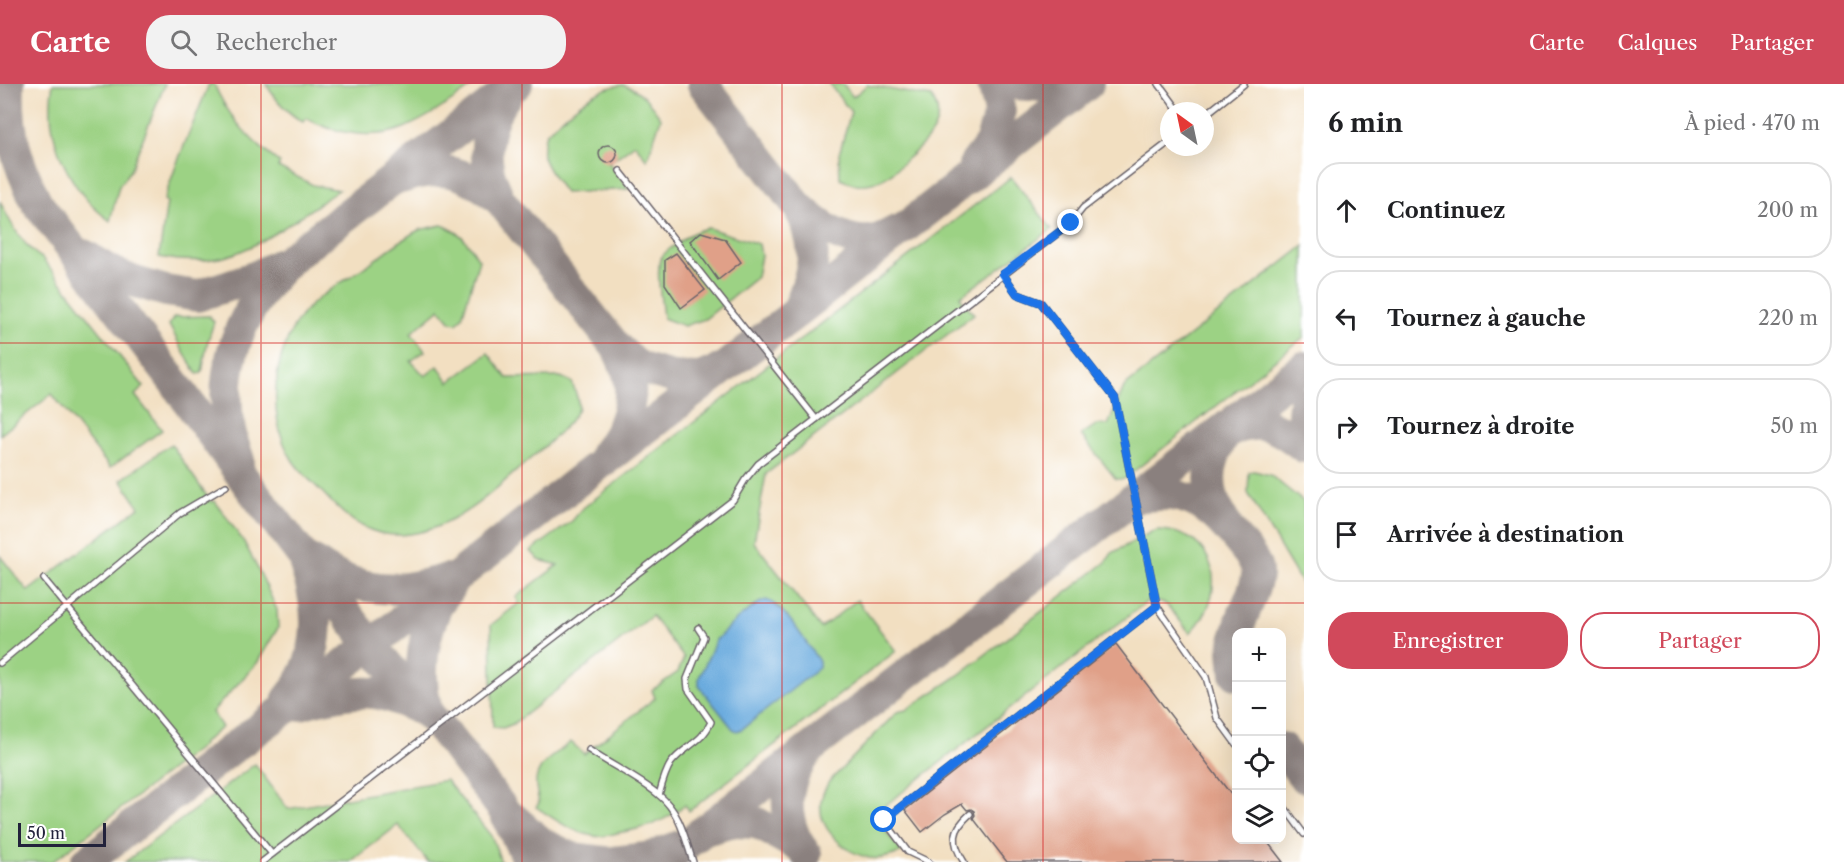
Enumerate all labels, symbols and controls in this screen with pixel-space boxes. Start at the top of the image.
search box [146,15,566,69]
text: Carte [30,25,110,59]
icon: search [167,26,200,59]
text: Rechercher [215,29,337,56]
text: Carte [1529,30,1584,55]
text: Calques [1617,30,1697,55]
text: Partager [1730,30,1814,55]
north arrow [1160,102,1214,156]
text: 6 min [1328,107,1403,139]
text: À pied · 470 m [1684,111,1820,135]
icon: ahead [1330,194,1363,227]
text: Continuez [1387,197,1506,224]
text: 200 m [1757,198,1818,222]
route end [1057,209,1083,235]
icon: left [1330,302,1363,335]
text: Tournez à gauche [1387,305,1586,332]
text: 220 m [1758,306,1818,330]
icon: right [1330,410,1363,443]
text: Tournez à droite [1387,413,1574,440]
text: 50 m [1771,414,1818,438]
icon: arrive [1330,518,1363,551]
text: Arrivée à destination [1387,521,1624,548]
button: Enregistrer [1328,612,1568,669]
button: Partager [1580,612,1820,669]
map controls [1232,628,1286,844]
button: + [1232,628,1286,682]
button: − [1232,682,1286,736]
button: locate [1232,736,1286,790]
button: layers [1232,790,1286,844]
route start [870,806,896,832]
scale bar [18,820,106,848]
text: 50 m [27,823,65,843]

